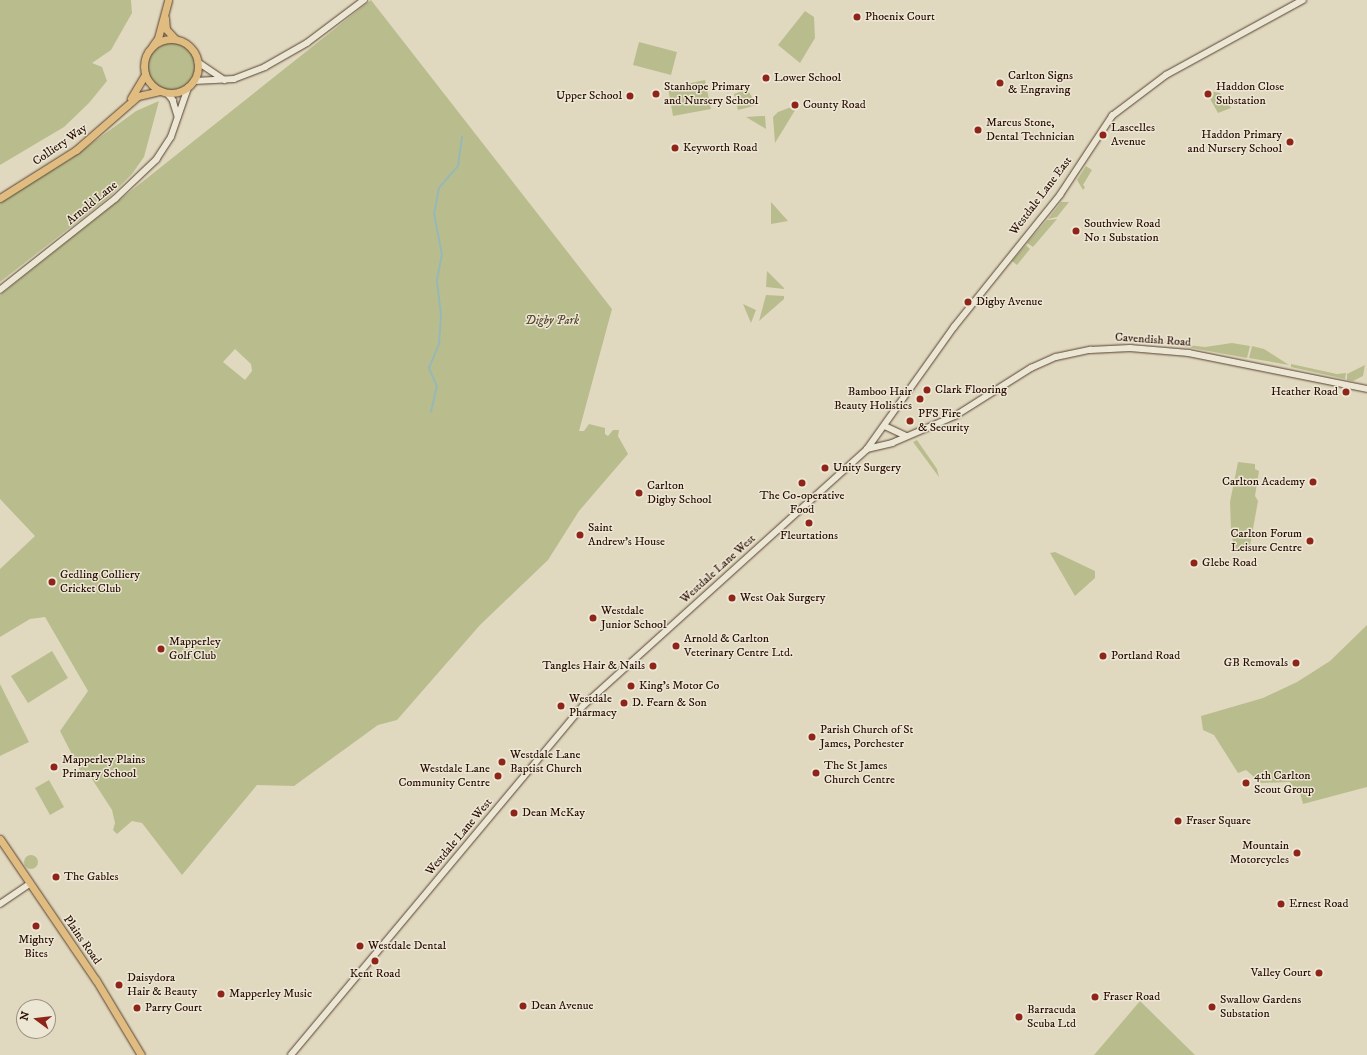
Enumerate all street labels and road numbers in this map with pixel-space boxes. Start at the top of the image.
street label: Colliery Way [30,121,90,169]
street label: Westdale Lane East [1007,154,1075,238]
street label: Arnold Lane [64,178,120,228]
street label: Cavendish Road [1114,330,1192,350]
street label: Westdale Lane West [677,531,759,607]
street label: Westdale Lane West [423,796,495,878]
street label: Plains Road [60,913,104,967]

